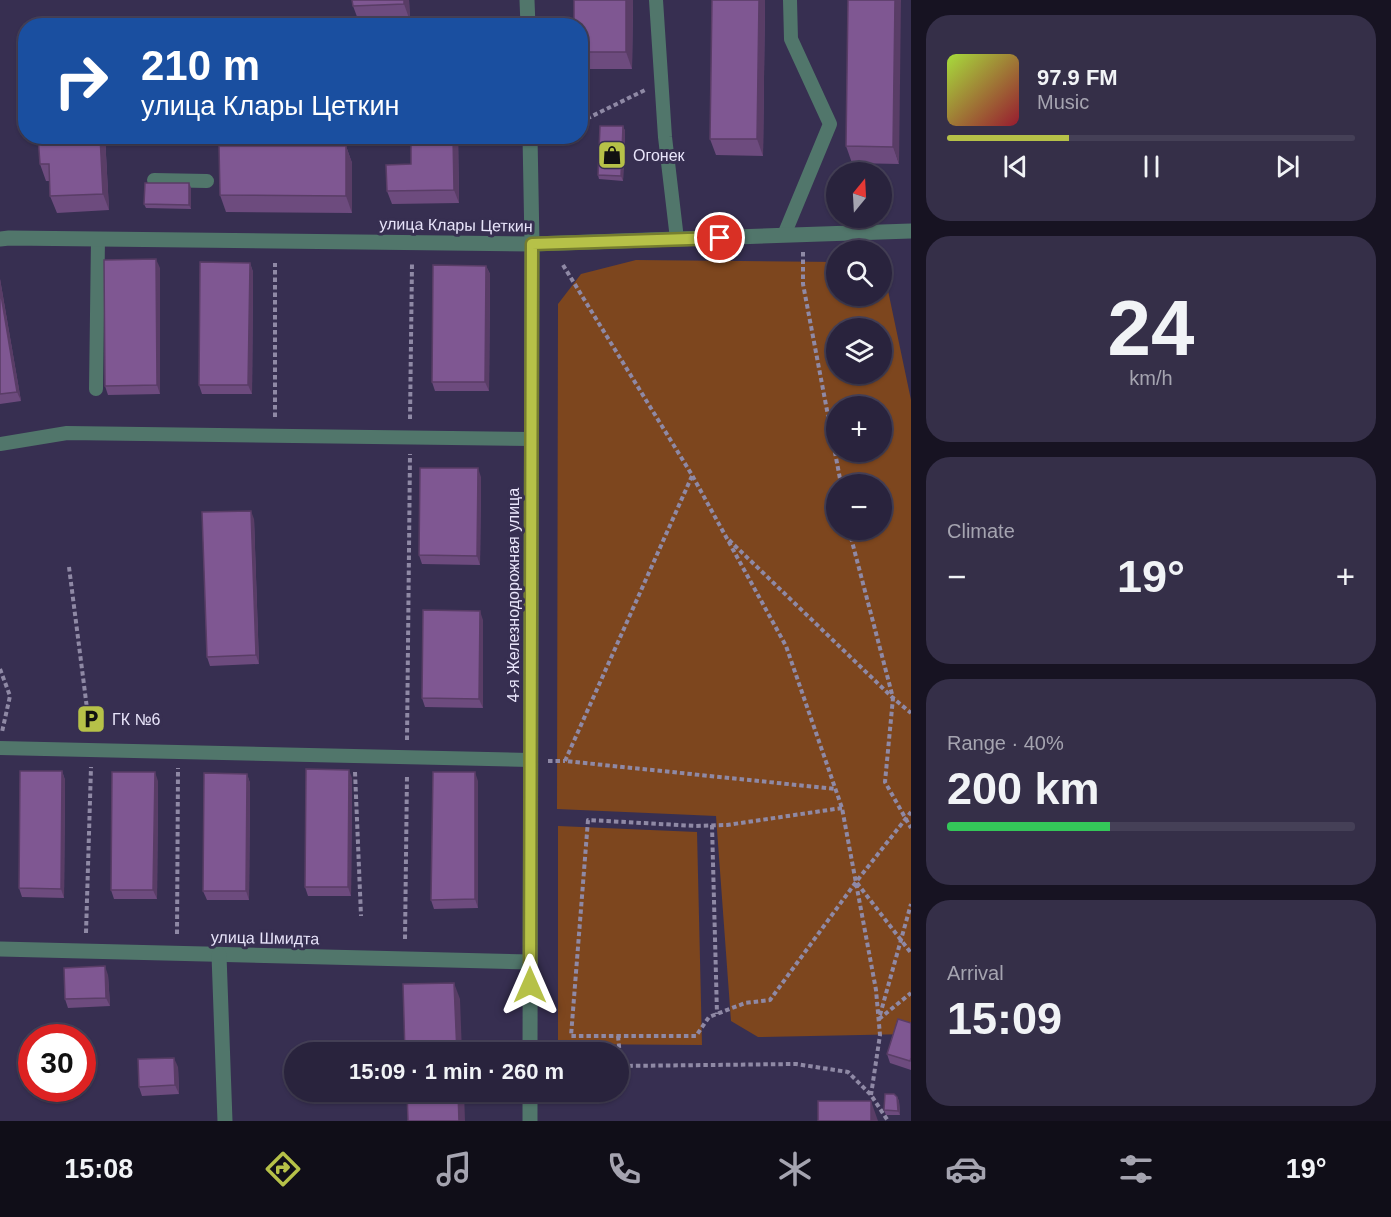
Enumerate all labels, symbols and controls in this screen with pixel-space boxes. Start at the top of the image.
icon: right [42,42,120,120]
text: 210 m [141,42,260,89]
text: 97.9 FM [1037,65,1118,90]
text: улица Клары Цеткин [141,91,399,121]
text: Music [1037,91,1089,113]
shop icon: Огонек [596,139,628,171]
place label: Огонек [633,147,686,164]
icon: previous [999,150,1032,183]
icon: pause [1135,150,1168,183]
icon: next [1271,150,1304,183]
north arrow [826,162,892,228]
map controls [826,162,892,540]
pin [694,212,745,263]
street label: улица Клары Цеткин [379,215,533,235]
icon: arrive [703,221,736,254]
button: search [826,240,892,306]
text: 24 [1108,284,1194,372]
button: layers [826,318,892,384]
text: km/h [1129,367,1173,389]
button: + [826,396,892,462]
button: − [826,474,892,540]
street label: 4-я Железнодорожная улица [505,488,522,702]
text: Climate [947,520,1015,542]
text: 19° [1117,551,1185,602]
text: − [947,558,966,595]
text: + [1336,558,1355,595]
parking icon: ГК №6 [75,703,107,735]
place label: ГК №6 [112,711,161,728]
text: Range · 40% [947,732,1064,754]
text: 200 km [947,763,1100,814]
street label: улица Шмидта [211,929,319,947]
position arrow [498,953,562,1017]
text: Arrival [947,962,1004,984]
text: 15:09 [947,993,1062,1044]
speed limit sign: 30 [18,1024,96,1102]
text: 15:09 · 1 min · 260 m [349,1059,564,1084]
icon: directions [262,1148,304,1190]
icon: music [433,1148,475,1190]
icon: phone [603,1148,645,1190]
icon: climate [774,1148,816,1190]
icon: car [945,1148,987,1190]
icon: filters [1115,1148,1157,1190]
text: 15:08 [64,1154,133,1184]
text: 19° [1286,1154,1327,1184]

